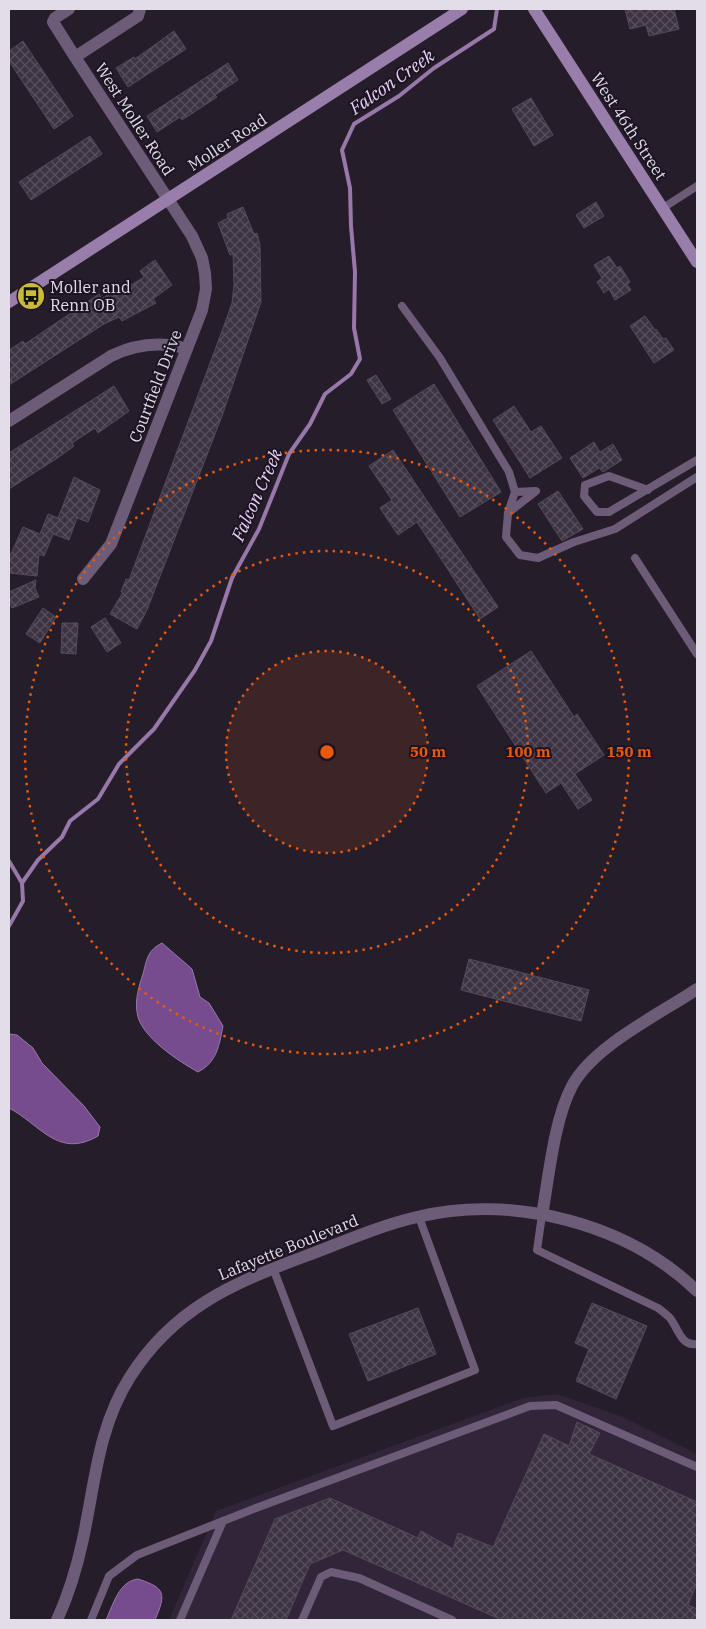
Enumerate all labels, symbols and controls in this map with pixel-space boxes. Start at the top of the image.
water label: Falcon Creek [344,44,439,120]
street label: West Moller Road [91,59,179,179]
street label: West 46th Street [587,69,671,184]
street label: Moller Road [184,109,270,175]
place label: Moller and Renn OB [50,277,131,315]
bus stop icon: Moller and Renn OB [16,281,46,311]
street label: Courtfield Drive [124,327,186,445]
water label: Falcon Creek [226,445,287,546]
text: 50 m [410,742,446,761]
text: 100 m [505,742,551,761]
text: 150 m [606,742,652,761]
centre of rings [318,743,336,761]
street label: Lafayette Boulevard [215,1210,361,1284]

